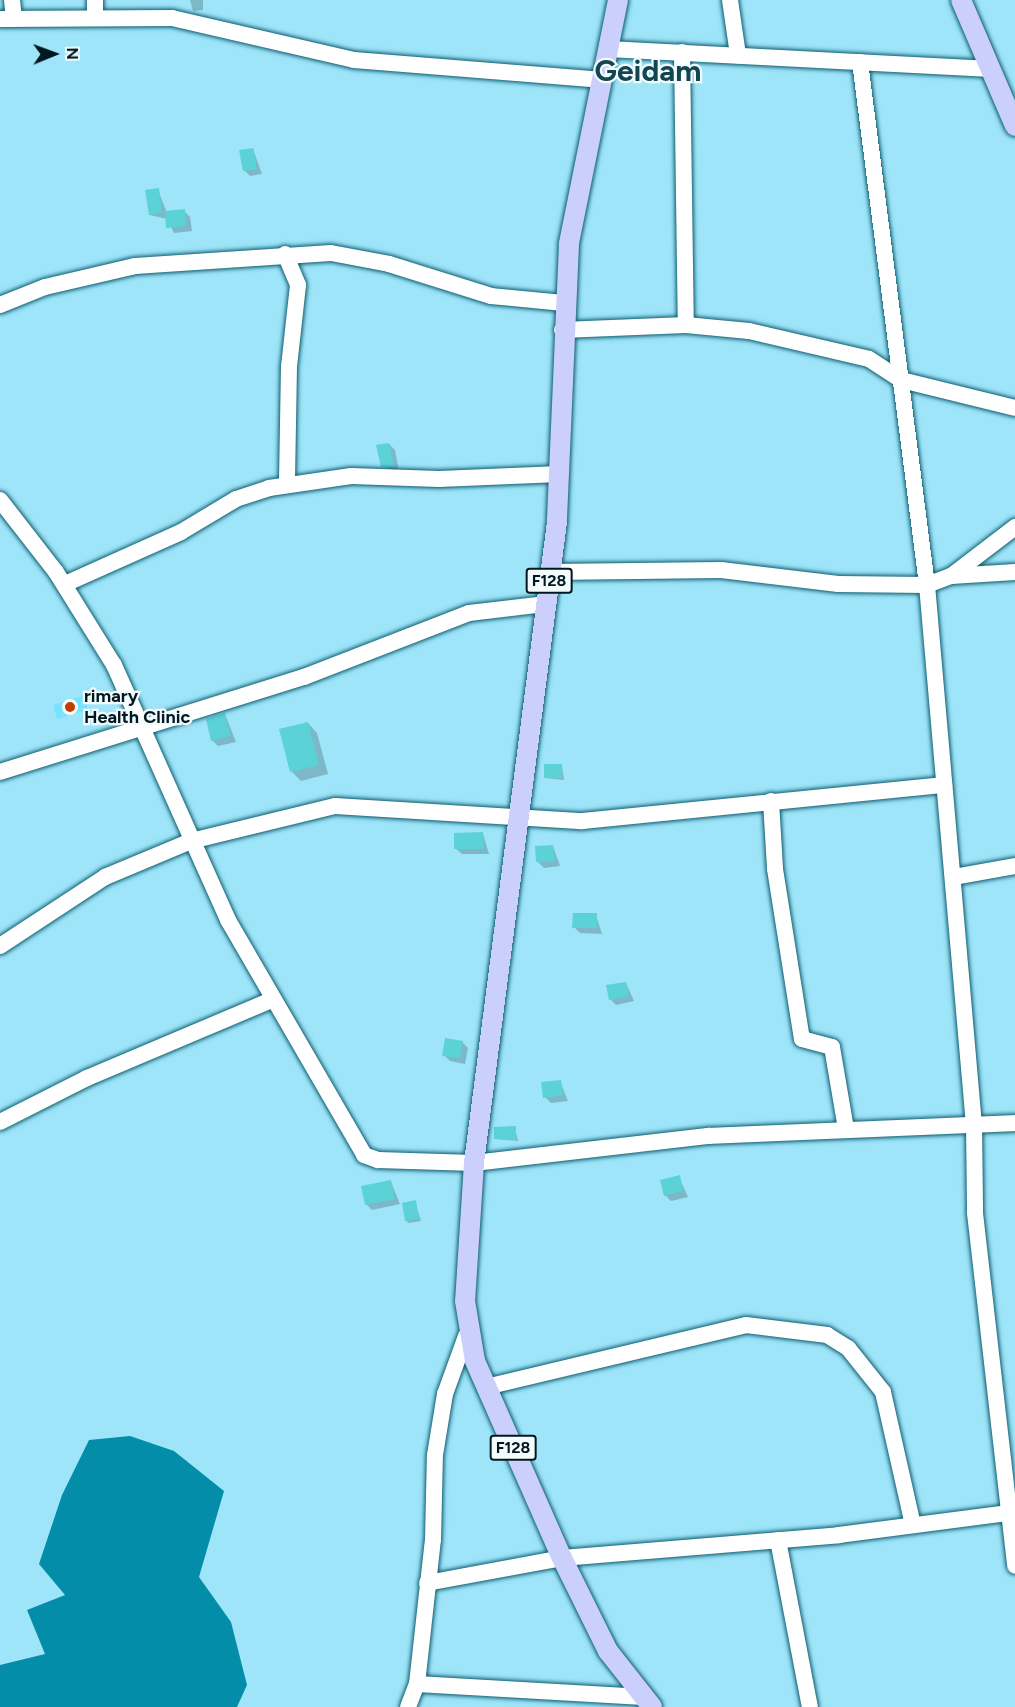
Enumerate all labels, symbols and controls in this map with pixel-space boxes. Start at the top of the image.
north arrow [24,24,84,84]
text: N [63,47,82,60]
district label: Geidam [595,53,701,89]
road number: F128 [525,568,573,594]
place label: rimary Health Clinic [84,686,190,728]
marker: rimary Health Clinic [61,698,79,716]
road number: F128 [489,1435,537,1461]

